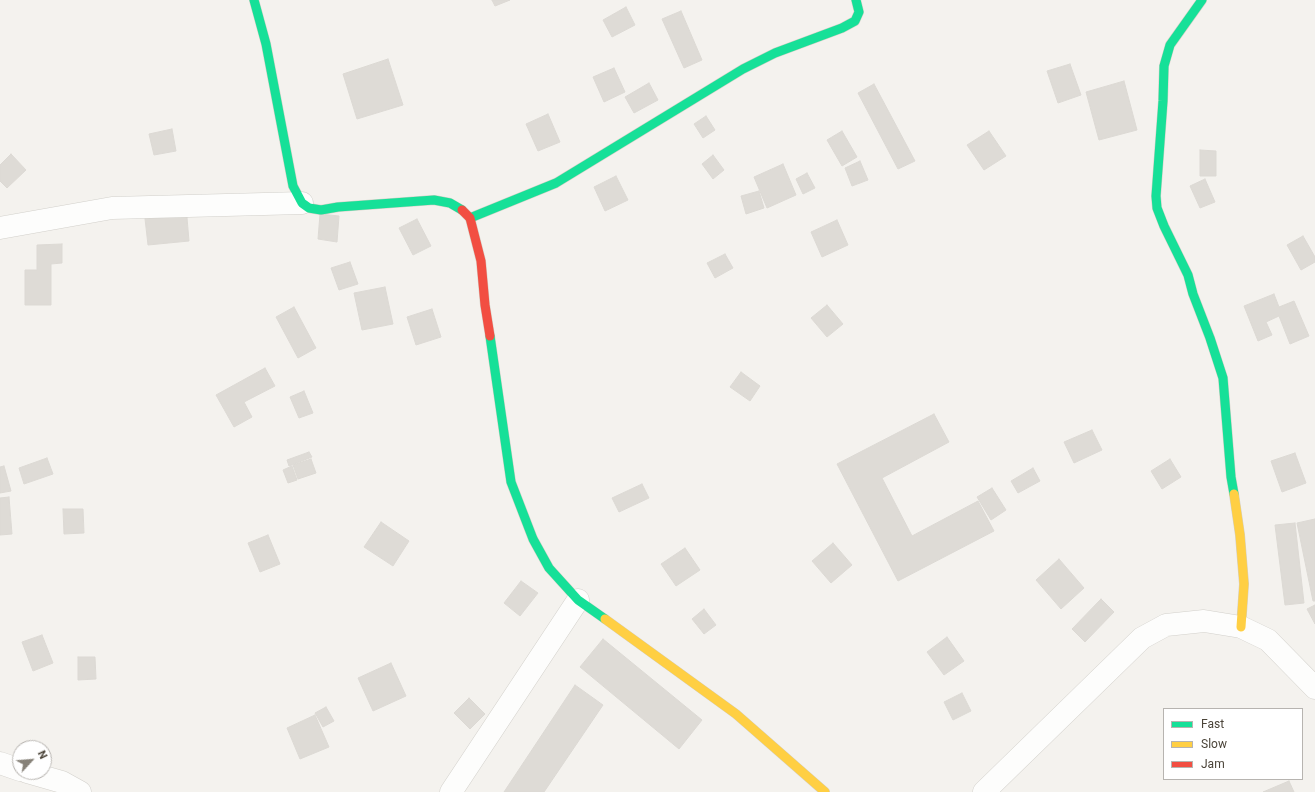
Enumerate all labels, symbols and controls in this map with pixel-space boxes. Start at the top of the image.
legend [1163,708,1303,780]
text: Fast [1201,717,1224,731]
text: Slow [1201,737,1227,751]
north arrow [12,740,52,780]
text: N [35,749,50,761]
text: Jam [1201,757,1225,771]

